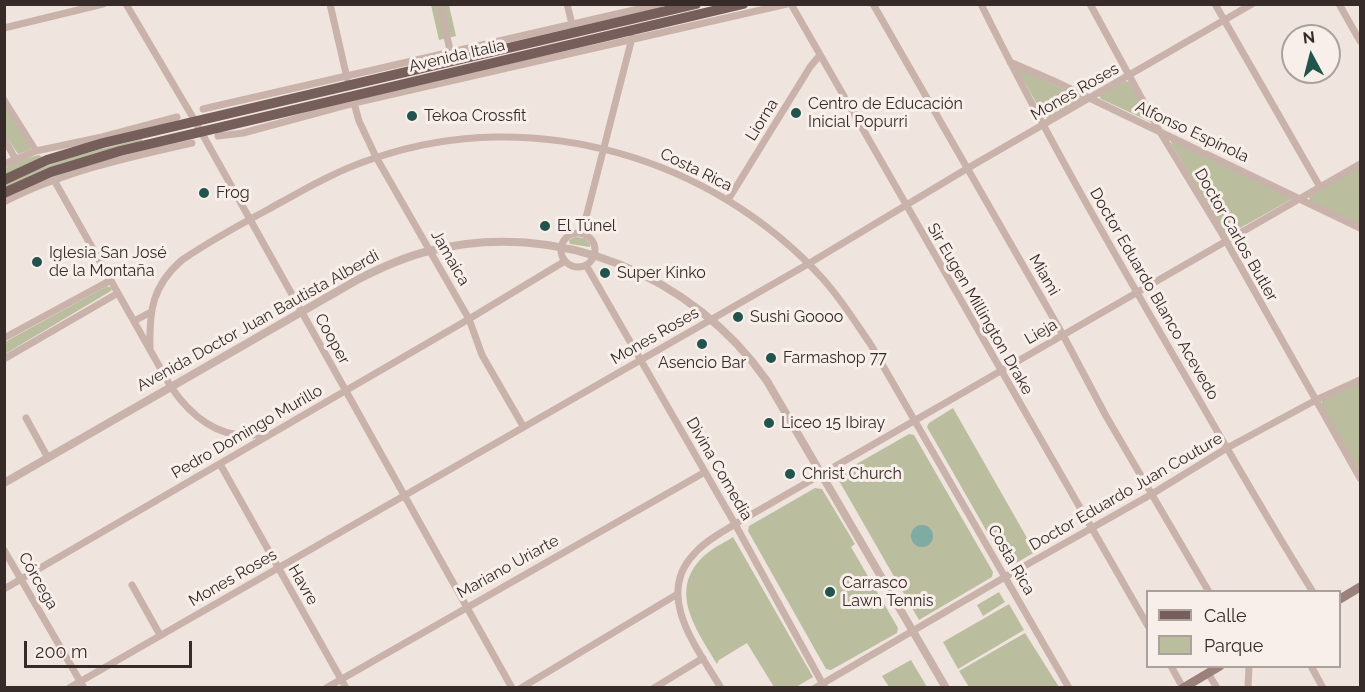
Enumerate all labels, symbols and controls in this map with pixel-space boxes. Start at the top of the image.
north arrow [1281,24,1341,84]
text: N [1302,27,1316,48]
street label: Avenida Italia [407,36,507,76]
street label: Mones Roses [1028,59,1122,125]
place label: Centro de Educación Inicial Popurri [808,94,963,132]
street label: Liorna [742,95,782,145]
street label: Alfonso Espínola [1132,97,1252,167]
place label: Tekoa Crossfit [424,106,526,126]
marker: Centro de Educación Inicial Popurri [789,106,803,120]
marker: Tekoa Crossfit [405,109,419,123]
street label: Costa Rica [657,144,735,196]
street label: Doctor Carlos Butler [1190,165,1282,305]
place label: Frog [216,183,250,203]
street label: Doctor Eduardo Blanco Acevedo [1085,185,1223,403]
marker: Frog [197,186,211,200]
place label: El Túnel [557,216,616,236]
marker: El Túnel [538,219,552,233]
street label: Sir Eugen Millington Drake [923,220,1037,398]
street label: Jamaica [427,227,473,289]
place label: Iglesia San José de la Montaña [49,243,167,281]
street label: Avenida Doctor Juan Bautista Alberdi [134,246,382,396]
street label: Miami [1025,251,1063,299]
marker: Iglesia San José de la Montaña [30,255,44,269]
place label: Super Kinko [617,263,706,283]
marker: Super Kinko [598,266,612,280]
street label: Mones Roses [608,303,702,369]
place label: Sushi Goooo [750,307,843,327]
street label: Cooper [310,310,354,368]
marker: Sushi Goooo [731,310,745,324]
street label: Lieja [1021,315,1061,349]
marker: Asencio Bar [695,337,709,351]
place label: Farmashop 77 [783,348,887,368]
marker: Farmashop 77 [764,351,778,365]
place label: Asencio Bar [658,353,746,373]
street label: Pedro Domingo Murillo [168,381,326,483]
place label: Liceo 15 Ibiray [781,413,885,433]
street label: Divina Comedia [682,414,756,524]
marker: Liceo 15 Ibiray [762,416,776,430]
street label: Doctor Eduardo Juan Couture [1026,429,1226,555]
place label: Christ Church [802,464,902,484]
marker: Christ Church [783,467,797,481]
street label: Costa Rica [983,522,1039,598]
street label: Mariano Uriarte [454,531,562,603]
street label: Mones Roses [186,545,280,611]
street label: Córcega [14,549,62,613]
street label: Havre [284,561,322,609]
place label: Carrasco Lawn Tennis [842,573,933,611]
marker: Carrasco Lawn Tennis [823,585,837,599]
legend [1146,590,1341,668]
text: Calle [1204,605,1247,626]
scale bar [27,629,195,667]
text: Parque [1204,635,1263,656]
text: 200 m [35,641,88,662]

